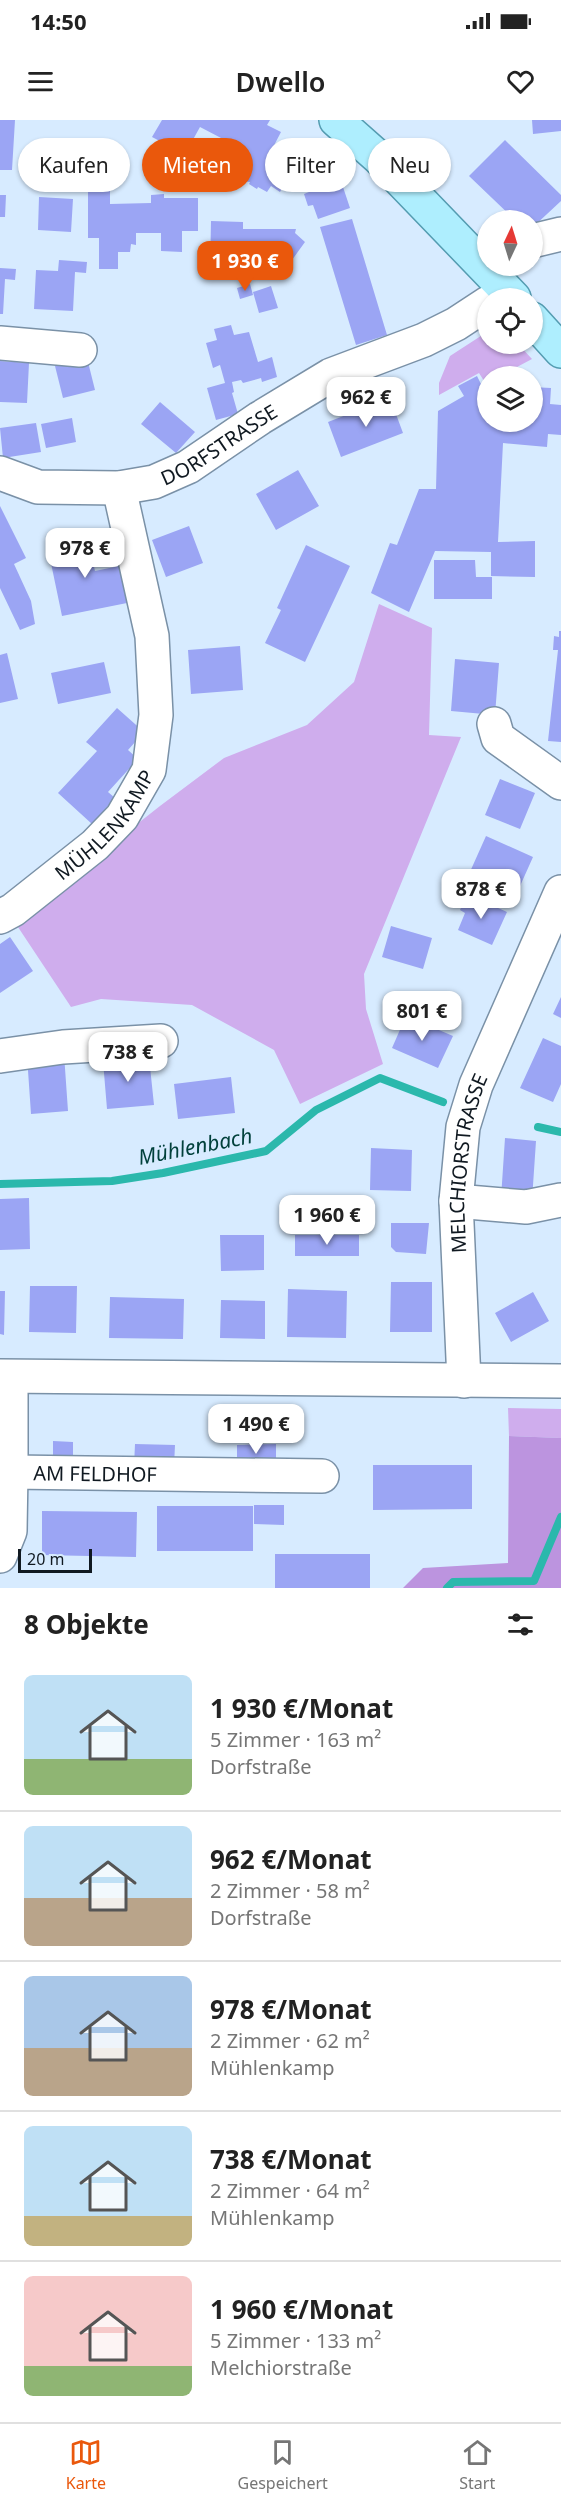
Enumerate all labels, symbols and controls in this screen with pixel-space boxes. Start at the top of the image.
text: 14:50 [30,6,87,36]
text: Dwello [236,63,325,100]
icon: menu [24,65,57,98]
icon: heart [504,65,537,98]
chip: Kaufen [18,138,130,192]
chip: Mieten [142,138,253,192]
chip: Filter [265,138,356,192]
chip: Neu [368,138,451,192]
north arrow [477,210,543,276]
map controls [477,210,543,432]
pin: 1 930 € [190,241,300,292]
text: 1 930 € [211,247,279,274]
button: locate [477,288,543,354]
button: layers [477,366,543,432]
pin: 962 € [324,377,408,428]
text: 962 € [341,383,391,410]
street label: DORFSTRASSE [156,397,282,491]
pin: 978 € [43,528,127,579]
text: 978 € [60,534,110,561]
street label: MÜHLENKAMP [49,765,160,886]
pin: 878 € [439,869,523,920]
text: 878 € [456,875,506,902]
pin: 801 € [380,991,464,1042]
text: 801 € [397,997,447,1024]
pin: 738 € [86,1032,170,1083]
text: 738 € [103,1038,153,1065]
street label: MELCHIORSTRASSE [443,1069,493,1254]
water label: Mühlenbach [135,1121,255,1171]
pin: 1 960 € [272,1195,382,1246]
text: 1 960 € [293,1201,361,1228]
pin: 1 490 € [201,1404,311,1455]
text: 1 490 € [222,1410,290,1437]
street label: AM FELDHOF [33,1459,157,1487]
scale bar [18,1546,92,1574]
text: 20 m [27,1548,64,1570]
text: 8 Objekte [24,1606,149,1642]
icon: filters [504,1608,537,1641]
text: 1 930 €/Monat [210,1690,393,1726]
icon: home [72,1699,144,1771]
text: 5 Zimmer · 163 m² [210,1726,381,1753]
text: Dorfstraße [210,1753,312,1780]
text: 962 €/Monat [210,1841,372,1877]
icon: home [72,1850,144,1922]
text: 2 Zimmer · 58 m² [210,1877,370,1904]
text: Dorfstraße [210,1904,312,1931]
text: 978 €/Monat [210,1991,372,2027]
icon: home [72,2000,144,2072]
text: 2 Zimmer · 62 m² [210,2027,370,2054]
text: Mühlenkamp [210,2054,335,2081]
text: 738 €/Monat [210,2141,372,2177]
icon: home [72,2150,144,2222]
text: 2 Zimmer · 64 m² [210,2177,370,2204]
text: Mühlenkamp [210,2204,335,2231]
text: 1 960 €/Monat [210,2291,393,2327]
icon: home [72,2300,144,2372]
text: 5 Zimmer · 133 m² [210,2327,381,2354]
text: Melchiorstraße [210,2354,352,2381]
tab: Karte [66,2436,106,2494]
tab: Gespeichert [238,2436,328,2494]
tab: Start [459,2436,495,2494]

